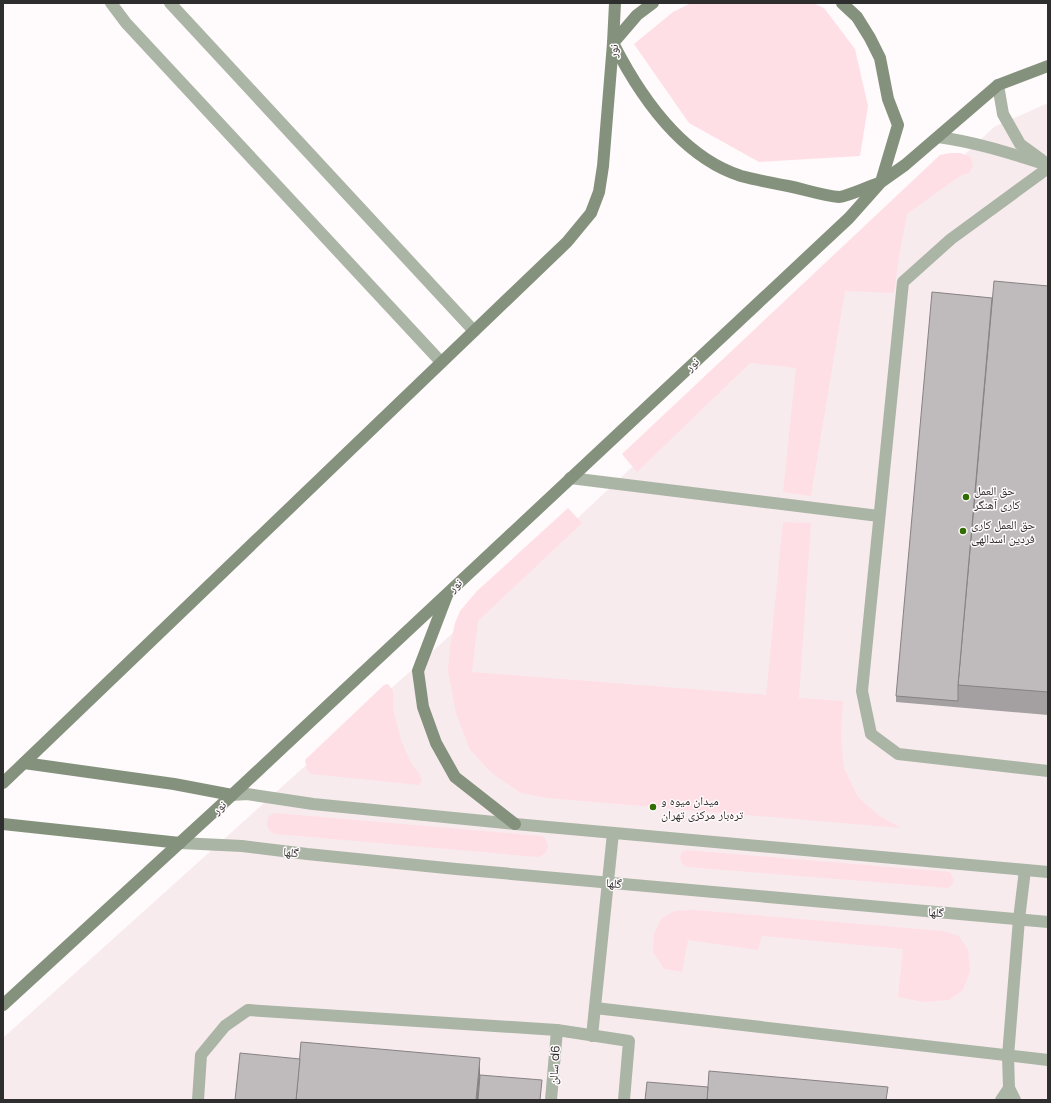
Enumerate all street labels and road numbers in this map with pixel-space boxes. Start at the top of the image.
street label: نور [604,44,622,59]
street label: نور [681,353,703,376]
street label: نور [444,574,466,597]
street label: نور [208,796,230,819]
street label: گلها [282,843,300,861]
street label: گلها [606,874,622,892]
street label: گلها [928,903,944,921]
street label: سالن d6 [544,1045,564,1085]

